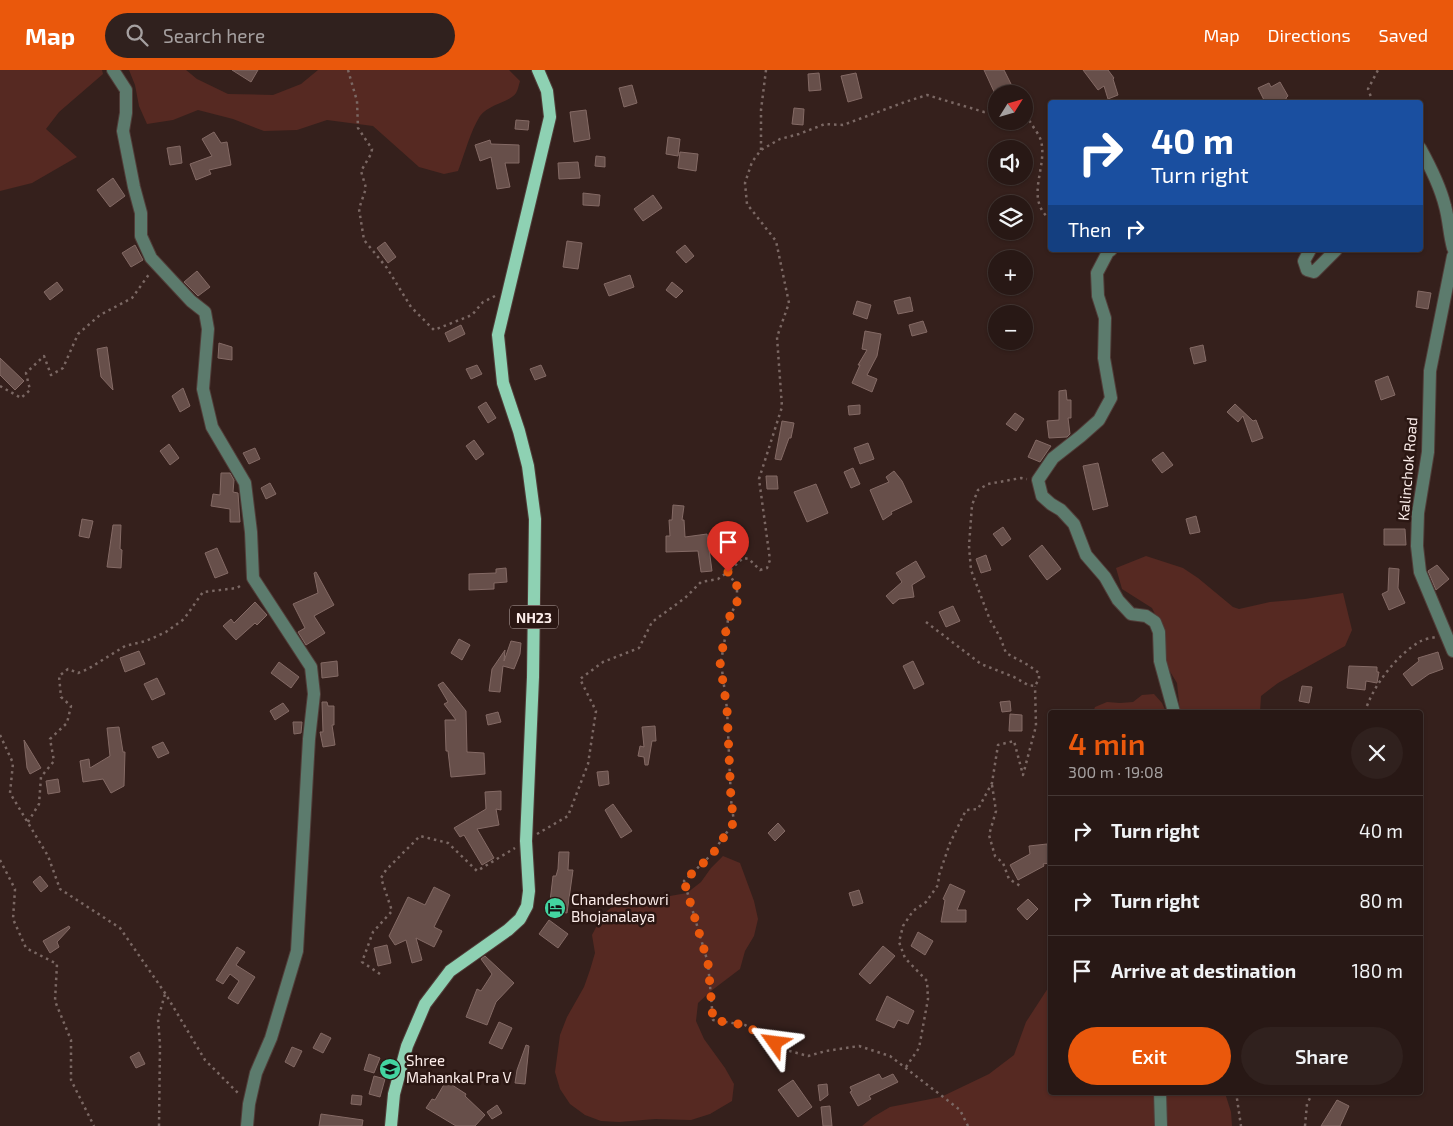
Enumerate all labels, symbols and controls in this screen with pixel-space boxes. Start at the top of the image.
search box [105,13,455,58]
text: Map [25,21,75,50]
icon: search [123,21,151,49]
text: Search here [163,24,265,47]
text: Map [1203,24,1240,46]
text: Directions [1268,24,1351,46]
text: Saved [1379,24,1428,46]
north arrow [988,85,1032,130]
map controls [988,85,1033,350]
text: 40 m [1151,119,1234,161]
icon: right [1068,120,1133,185]
button: sound [988,140,1033,185]
text: Turn right [1151,161,1249,187]
button: layers [988,195,1033,240]
icon: right [1121,215,1149,243]
text: Then [1068,218,1111,241]
button: + [988,250,1033,295]
button: − [988,305,1033,350]
street label: Kalinchok Road [1394,416,1420,522]
pin [707,521,749,572]
icon: arrive [714,528,742,556]
road number: NH23 [510,606,558,628]
text: 4 min [1068,725,1146,761]
button: close [1351,727,1403,779]
text: 300 m · 19:08 [1068,762,1163,781]
icon: right [1068,817,1096,845]
text: Turn right [1111,819,1199,842]
text: 40 m [1359,819,1403,842]
icon: right [1068,887,1096,915]
text: Turn right [1111,889,1199,912]
text: 80 m [1359,889,1403,912]
place label: Chandeshowri Bhojanalaya [571,890,669,926]
hotel icon: Chandeshowri Bhojanalaya [543,896,567,920]
icon: arrive [1068,957,1096,985]
text: Arrive at destination [1111,959,1296,982]
text: 180 m [1352,959,1403,982]
position arrow [748,1016,800,1068]
button: Exit [1068,1027,1231,1085]
button: Share [1241,1027,1403,1085]
place label: Shree Mahankal Pra V [406,1051,512,1086]
school or university icon: Shree Mahankal Pra V [378,1057,402,1081]

